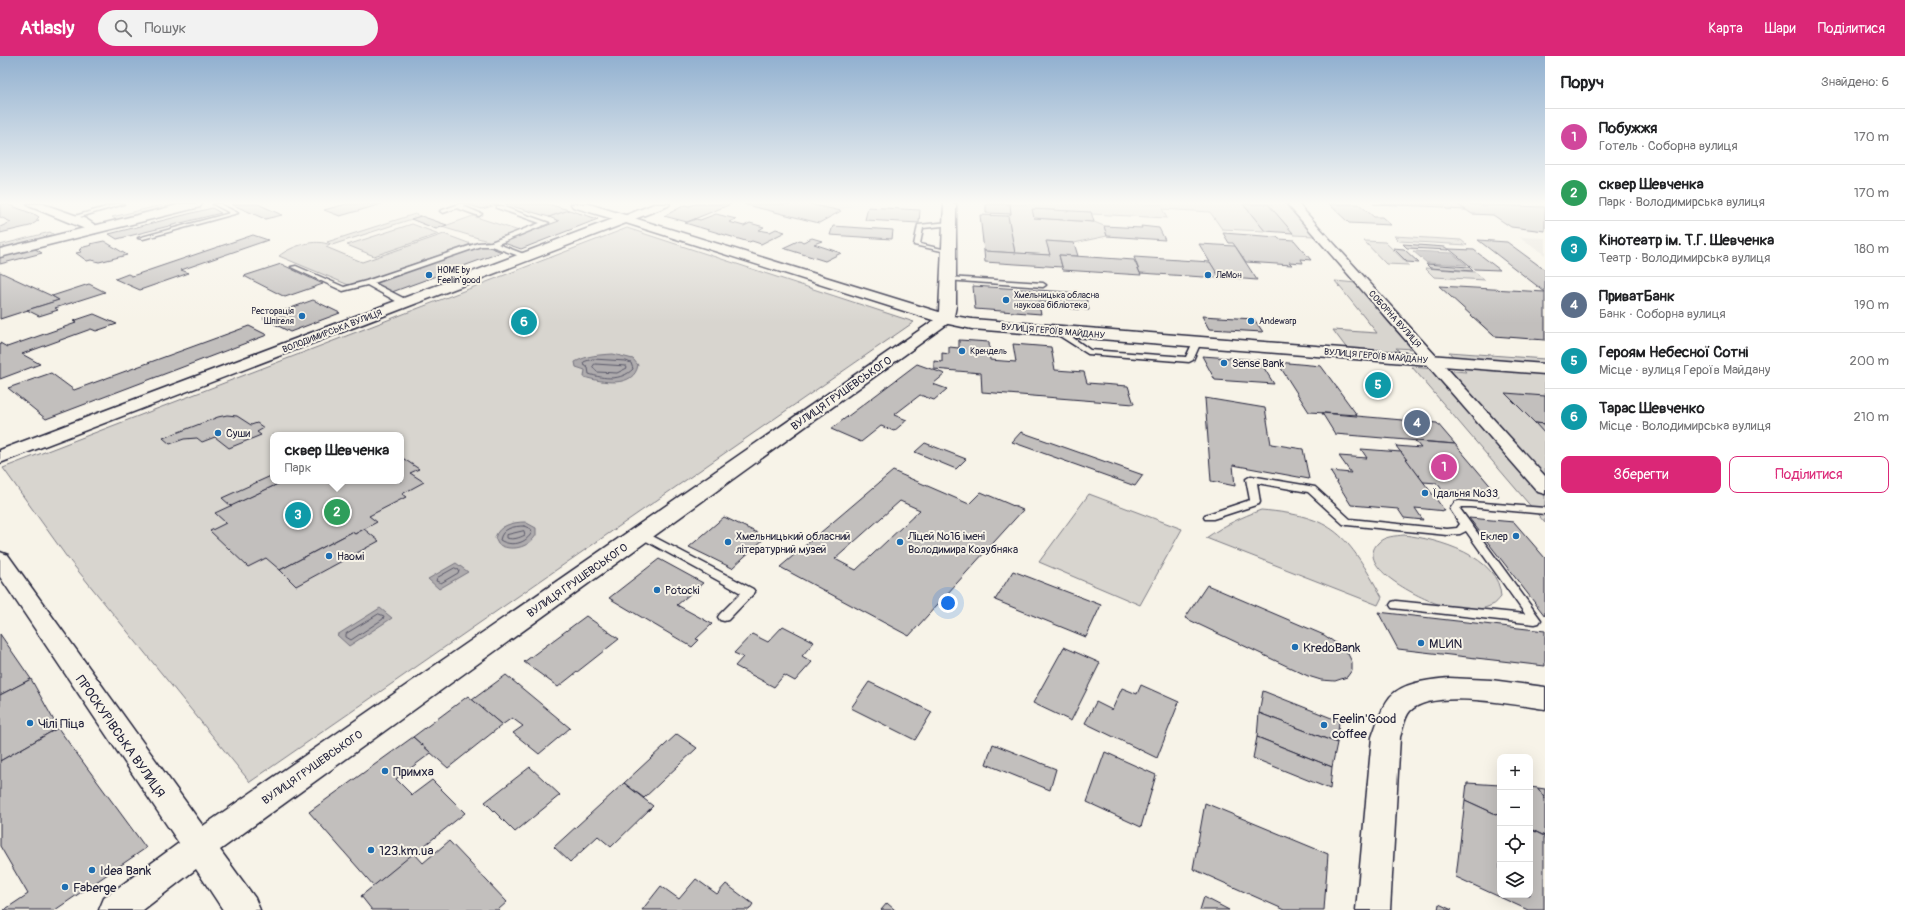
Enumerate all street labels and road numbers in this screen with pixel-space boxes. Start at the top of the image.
street label: СОБОРНА ВУЛИЦЯ [1366,288,1423,350]
street label: ВОЛОДИМИРСЬКА ВУЛИЦЯ [281,307,384,356]
street label: ВУЛИЦЯ ГЕРОЇВ МАЙДАНУ [1001,321,1106,342]
street label: ВУЛИЦЯ ГЕРОЇВ МАЙДАНУ [1324,346,1429,367]
street label: ВУЛИЦЯ ГРУШЕВСЬКОГО [788,354,894,433]
street label: ВУЛИЦЯ ГРУШЕВСЬКОГО [524,541,630,620]
street label: ПРОСКУРІВСЬКА ВУЛИЦЯ [72,672,168,801]
street label: ВУЛИЦЯ ГРУШЕВСЬКОГО [259,728,365,807]

